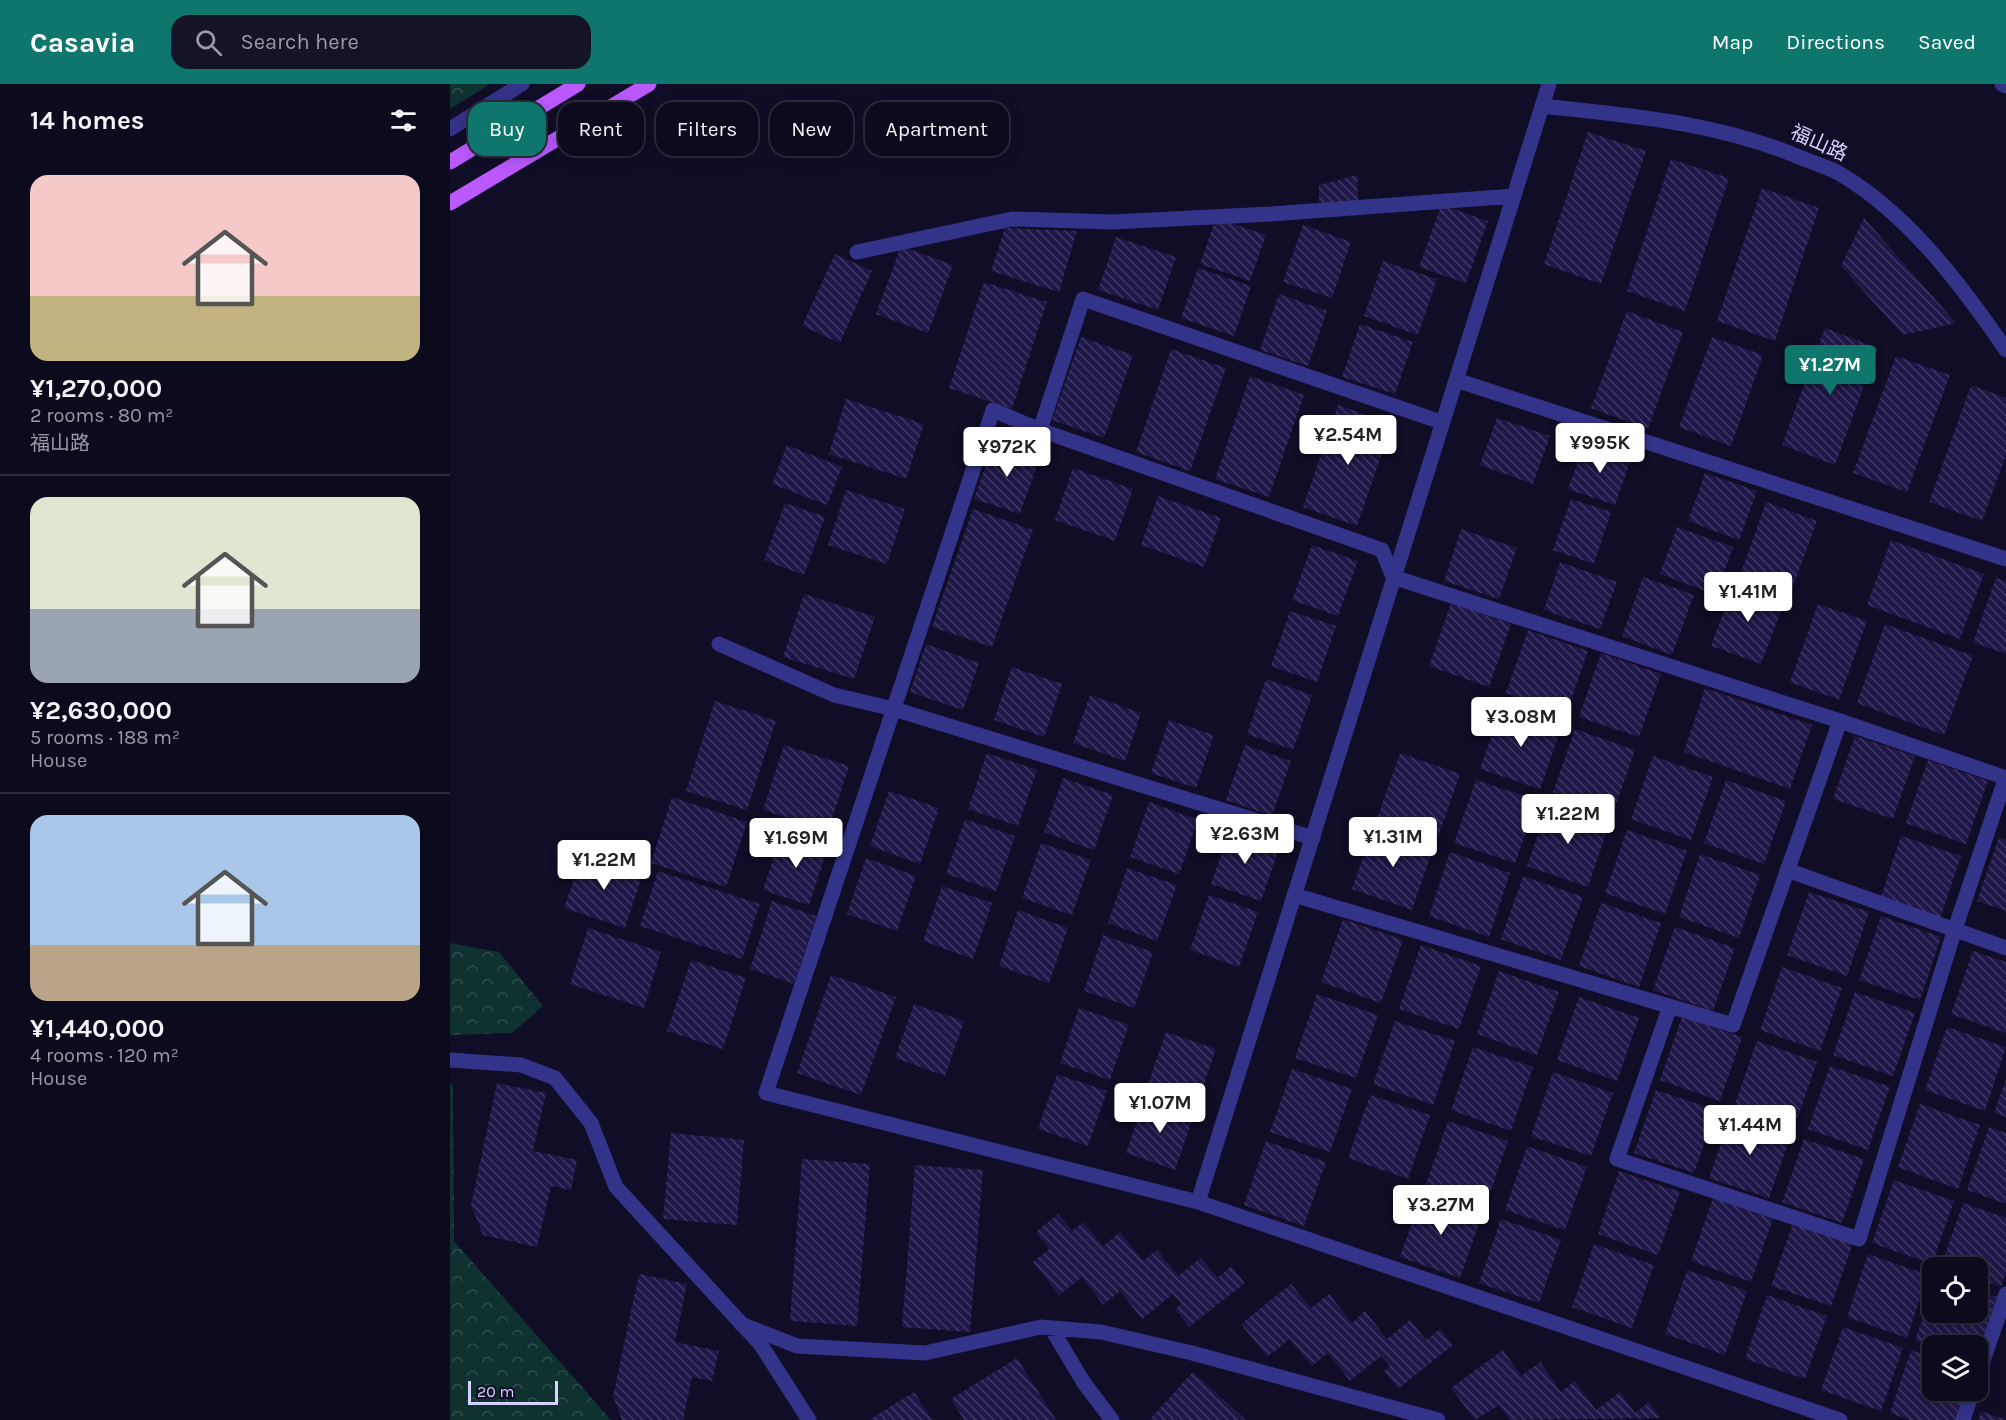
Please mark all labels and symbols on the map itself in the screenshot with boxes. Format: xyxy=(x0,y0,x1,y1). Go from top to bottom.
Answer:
street label: 福山路 xyxy=(1787,120,1851,166)
pin: ¥1.27M xyxy=(1781,345,1879,396)
pin: ¥2.54M xyxy=(1299,415,1397,466)
pin: ¥995K xyxy=(1558,423,1642,474)
pin: ¥972K xyxy=(965,427,1049,478)
pin: ¥1.41M xyxy=(1699,572,1797,623)
pin: ¥3.08M xyxy=(1472,697,1570,748)
pin: ¥1.22M xyxy=(1519,794,1617,845)
pin: ¥2.63M xyxy=(1196,814,1294,865)
pin: ¥1.31M xyxy=(1344,817,1442,868)
pin: ¥1.69M xyxy=(747,818,845,869)
pin: ¥1.22M xyxy=(555,840,653,891)
pin: ¥1.07M xyxy=(1111,1083,1209,1134)
pin: ¥1.44M xyxy=(1701,1105,1799,1156)
pin: ¥3.27M xyxy=(1392,1185,1490,1236)
scale bar xyxy=(468,1378,558,1406)

